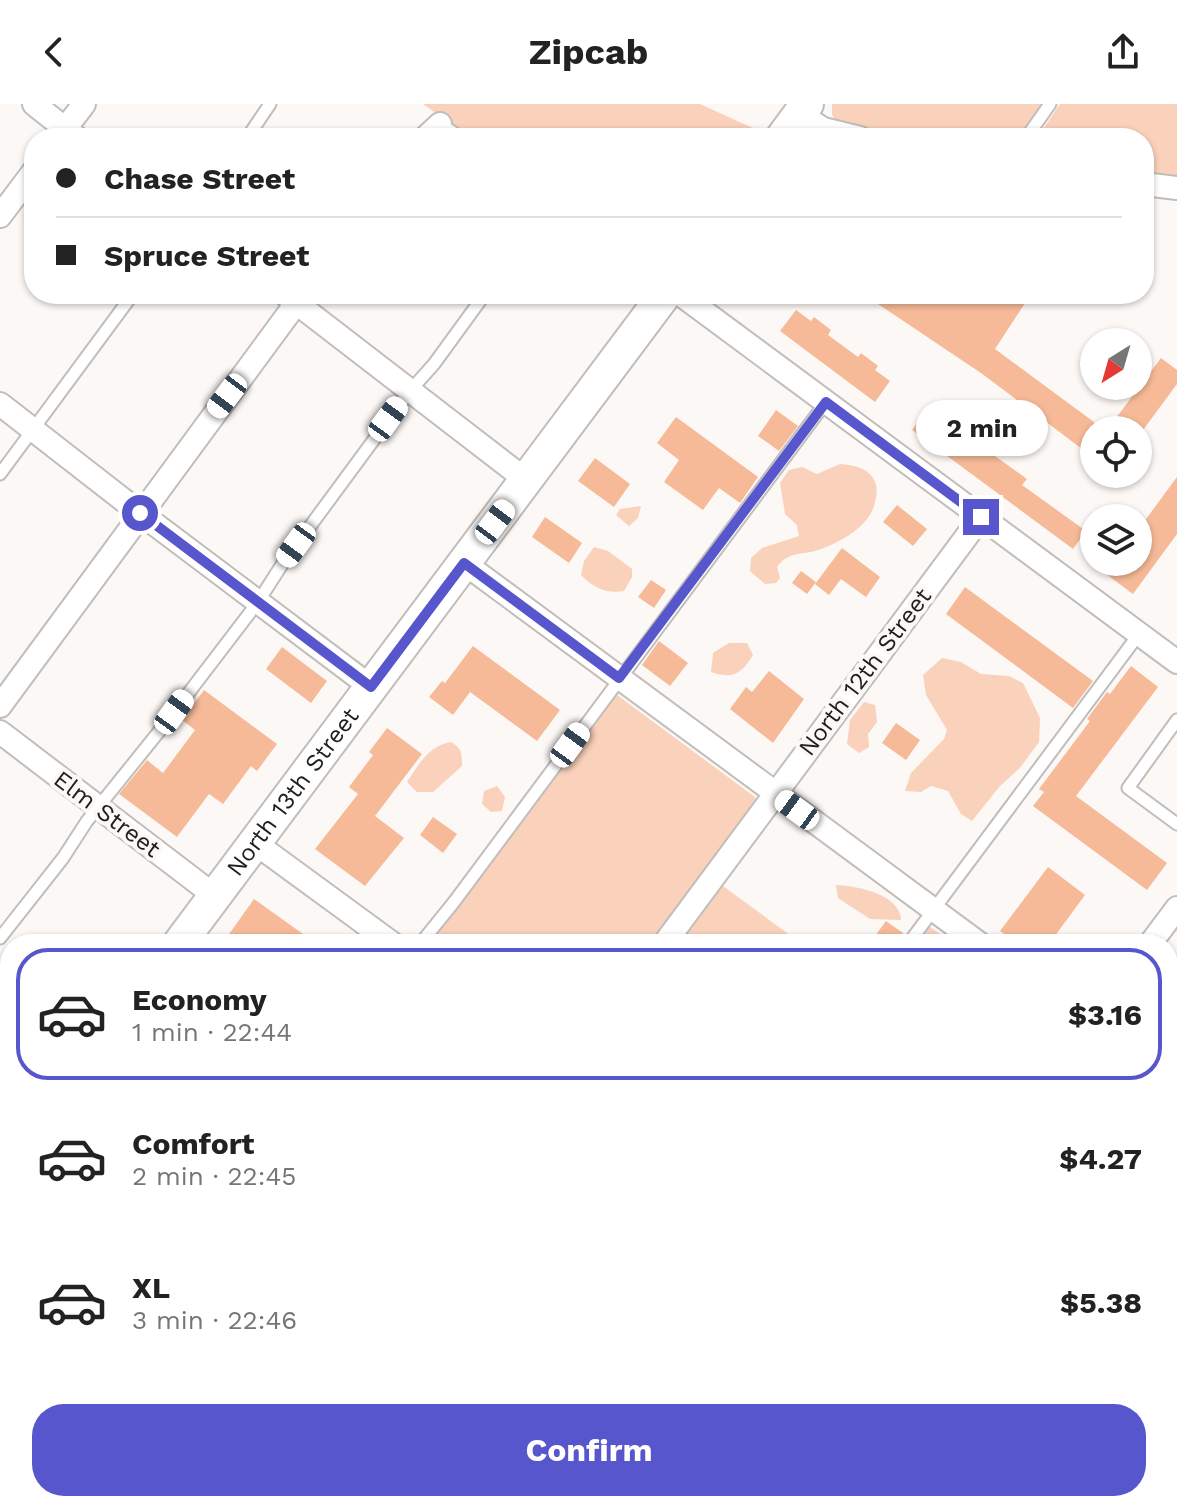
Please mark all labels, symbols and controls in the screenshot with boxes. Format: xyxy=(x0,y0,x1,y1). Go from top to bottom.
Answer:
icon: back xyxy=(32,30,76,74)
icon: share xyxy=(1101,30,1145,74)
text: Zipcab xyxy=(529,31,648,73)
text: Chase Street xyxy=(104,161,295,196)
text: Spruce Street xyxy=(104,238,309,273)
north arrow xyxy=(1080,328,1152,400)
map controls xyxy=(1080,328,1152,576)
car xyxy=(203,370,251,422)
car xyxy=(364,393,412,445)
callout: 2 min xyxy=(915,401,1047,457)
text: 2 min xyxy=(946,413,1018,443)
button: locate xyxy=(1080,416,1152,488)
route start xyxy=(122,495,158,531)
car xyxy=(471,496,519,548)
route end xyxy=(963,499,999,535)
button: layers xyxy=(1080,504,1152,576)
car xyxy=(272,519,320,571)
street label: North 12th Street xyxy=(793,583,937,761)
car xyxy=(150,686,198,738)
street label: North 13th Street xyxy=(221,702,365,881)
car xyxy=(546,719,594,771)
street label: Elm Street xyxy=(48,765,166,863)
car xyxy=(771,786,823,834)
icon: car xyxy=(36,978,108,1050)
text: Economy xyxy=(132,982,267,1017)
text: $3.16 xyxy=(1068,997,1142,1032)
text: 1 min · 22:44 xyxy=(132,1017,292,1047)
icon: car xyxy=(36,1122,108,1194)
text: Comfort xyxy=(132,1126,254,1161)
text: $4.27 xyxy=(1059,1141,1142,1176)
text: 2 min · 22:45 xyxy=(132,1161,296,1191)
icon: car xyxy=(36,1266,108,1338)
text: XL xyxy=(132,1270,170,1305)
text: $5.38 xyxy=(1060,1285,1142,1320)
text: 3 min · 22:46 xyxy=(132,1305,297,1335)
button: Confirm xyxy=(32,1404,1146,1496)

